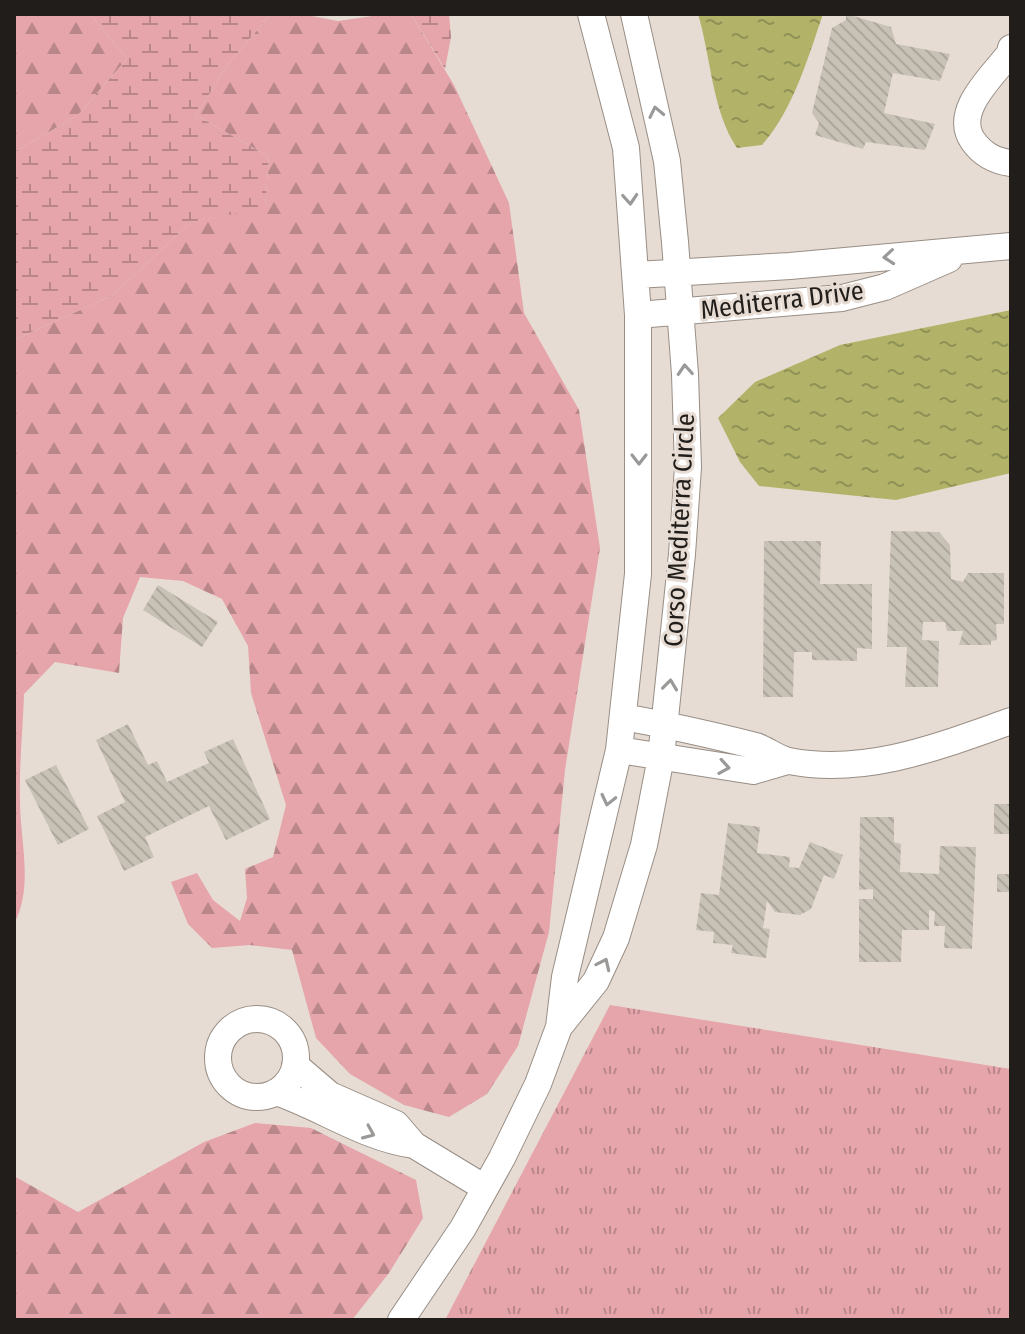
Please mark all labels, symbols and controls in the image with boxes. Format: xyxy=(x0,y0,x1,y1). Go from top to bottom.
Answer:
one-way arrow xyxy=(649,105,666,118)
one-way arrow xyxy=(621,193,638,206)
one-way arrow xyxy=(882,248,895,265)
street label: Mediterra Drive xyxy=(699,275,865,326)
one-way arrow xyxy=(677,363,694,376)
street label: Corso Mediterra Circle xyxy=(658,413,701,648)
one-way arrow xyxy=(630,453,648,466)
one-way arrow xyxy=(661,678,678,691)
one-way arrow xyxy=(717,758,731,775)
one-way arrow xyxy=(600,793,617,807)
one-way arrow xyxy=(594,958,610,973)
one-way arrow xyxy=(361,1124,375,1140)

